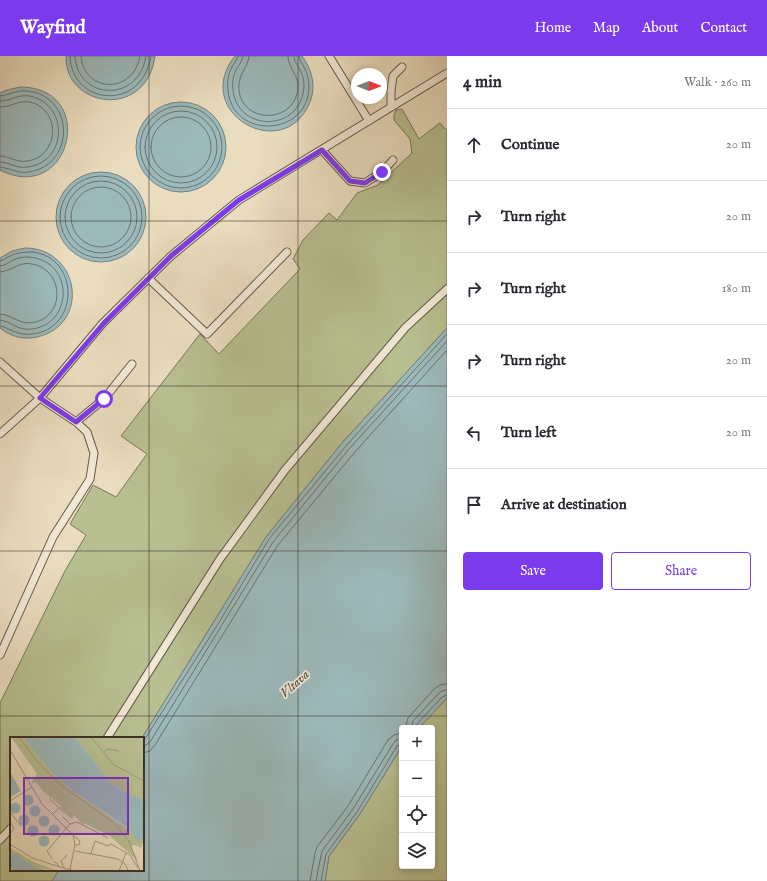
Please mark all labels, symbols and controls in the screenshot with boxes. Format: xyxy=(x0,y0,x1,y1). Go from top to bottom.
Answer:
text: Wayfind xyxy=(20,16,86,40)
text: Home xyxy=(535,19,571,37)
text: Map xyxy=(593,19,620,37)
text: About xyxy=(642,19,678,37)
text: Contact xyxy=(700,19,747,37)
north arrow xyxy=(351,68,387,104)
text: 4 min xyxy=(463,72,502,93)
text: Walk · 260 m xyxy=(684,74,751,91)
icon: ahead xyxy=(463,134,485,156)
text: Continue xyxy=(501,135,559,154)
text: 20 m xyxy=(726,136,751,153)
route end xyxy=(373,163,391,181)
icon: right xyxy=(463,206,485,228)
text: Turn right xyxy=(501,207,566,226)
text: 20 m xyxy=(726,208,751,225)
icon: right xyxy=(463,278,485,300)
text: Turn right xyxy=(501,279,566,298)
text: 180 m xyxy=(722,280,751,297)
icon: right xyxy=(463,350,485,372)
text: Turn right xyxy=(501,351,566,370)
text: 20 m xyxy=(726,352,751,369)
route start xyxy=(95,390,113,408)
icon: left xyxy=(463,422,485,444)
text: Turn left xyxy=(501,423,557,442)
text: 20 m xyxy=(726,424,751,441)
icon: arrive xyxy=(463,494,485,516)
text: Arrive at destination xyxy=(501,495,627,514)
button: Save xyxy=(463,552,603,590)
button: Share xyxy=(611,552,751,590)
water label: Vltava xyxy=(277,666,313,702)
map controls xyxy=(399,725,435,869)
button: + xyxy=(399,725,435,761)
inset map xyxy=(10,737,144,871)
button: − xyxy=(399,761,435,797)
button: locate xyxy=(399,797,435,833)
button: layers xyxy=(399,833,435,869)

